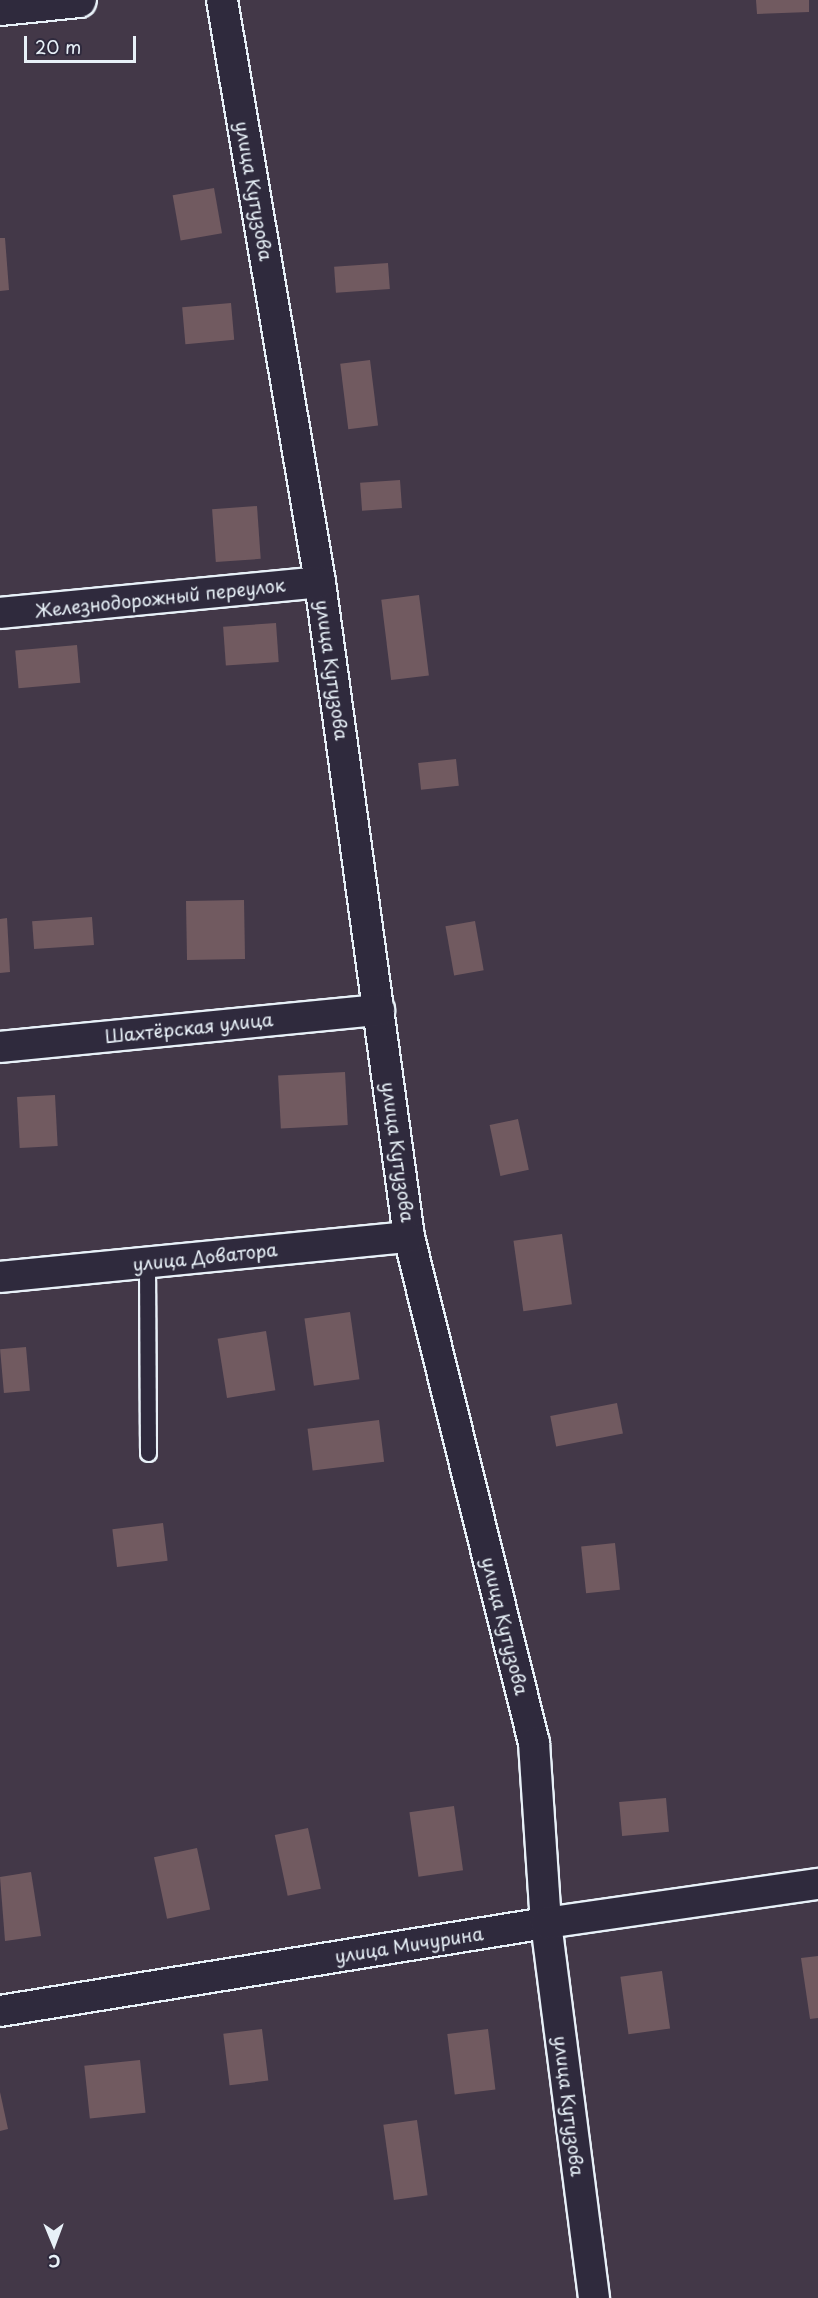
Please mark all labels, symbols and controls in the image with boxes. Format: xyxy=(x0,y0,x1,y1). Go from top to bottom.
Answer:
scale bar xyxy=(27,24,140,62)
text: 20 m xyxy=(35,33,81,60)
street label: улица Кутузова xyxy=(231,119,277,263)
street label: Железнодорожный переулок xyxy=(34,574,286,622)
street label: улица Кутузова xyxy=(311,598,353,742)
street label: Шахтёрская улица xyxy=(103,1008,275,1048)
street label: улица Кутузова xyxy=(377,1080,419,1224)
street label: улица Доватора xyxy=(131,1239,279,1275)
street label: улица Кутузова xyxy=(477,1554,533,1698)
street label: улица Мичурина xyxy=(333,1923,485,1967)
street label: улица Кутузова xyxy=(550,2034,588,2178)
north arrow xyxy=(24,2214,84,2274)
text: С xyxy=(48,2250,61,2274)

